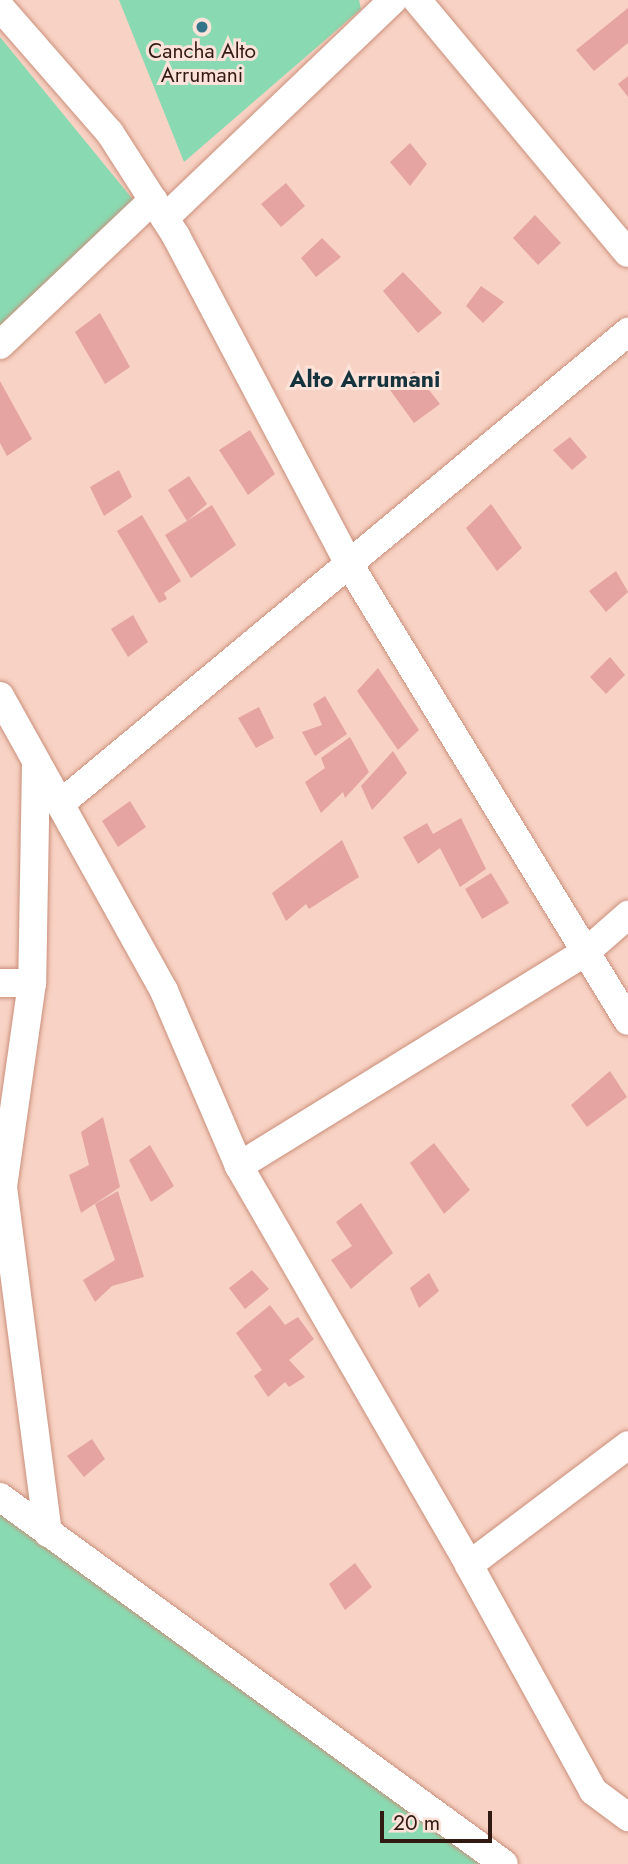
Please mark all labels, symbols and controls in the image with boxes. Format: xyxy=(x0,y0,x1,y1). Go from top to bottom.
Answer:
marker: Cancha Alto Arrumani xyxy=(194,19,210,35)
place label: Cancha Alto Arrumani xyxy=(148,38,256,88)
district label: Alto Arrumani xyxy=(290,365,440,393)
scale bar xyxy=(383,1798,495,1842)
text: 20 m xyxy=(393,1808,440,1838)

